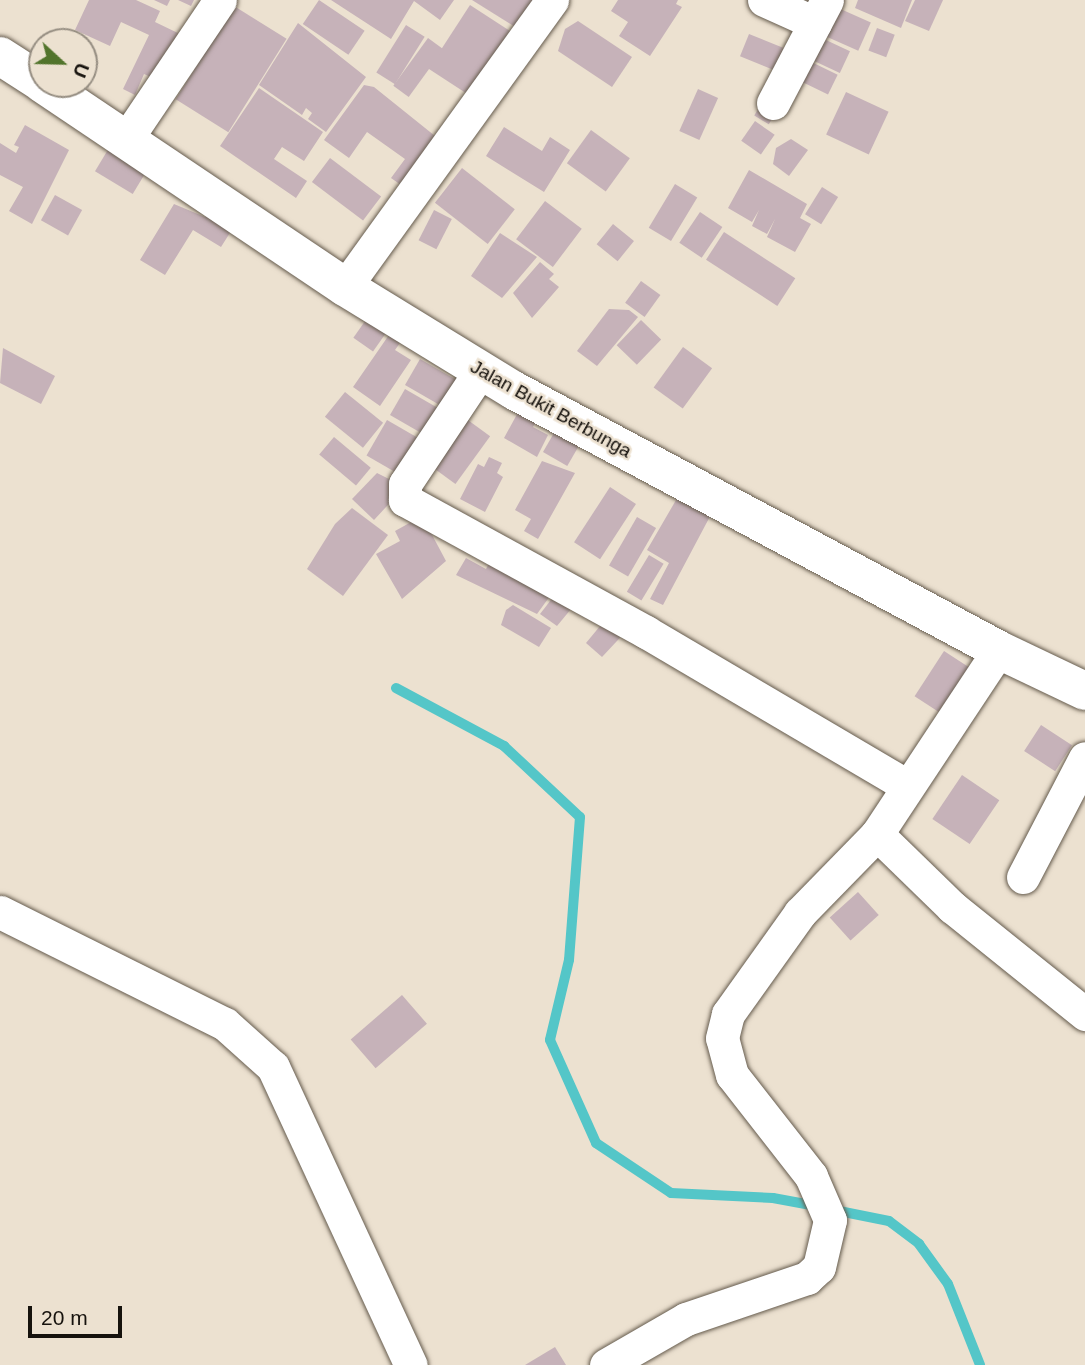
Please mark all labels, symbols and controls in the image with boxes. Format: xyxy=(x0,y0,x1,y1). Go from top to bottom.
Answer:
north arrow xyxy=(28,28,98,98)
text: U xyxy=(69,60,93,81)
street label: Jalan Bukit Berbunga xyxy=(466,355,636,463)
scale bar xyxy=(32,1292,126,1336)
text: 20 m xyxy=(41,1306,88,1329)

